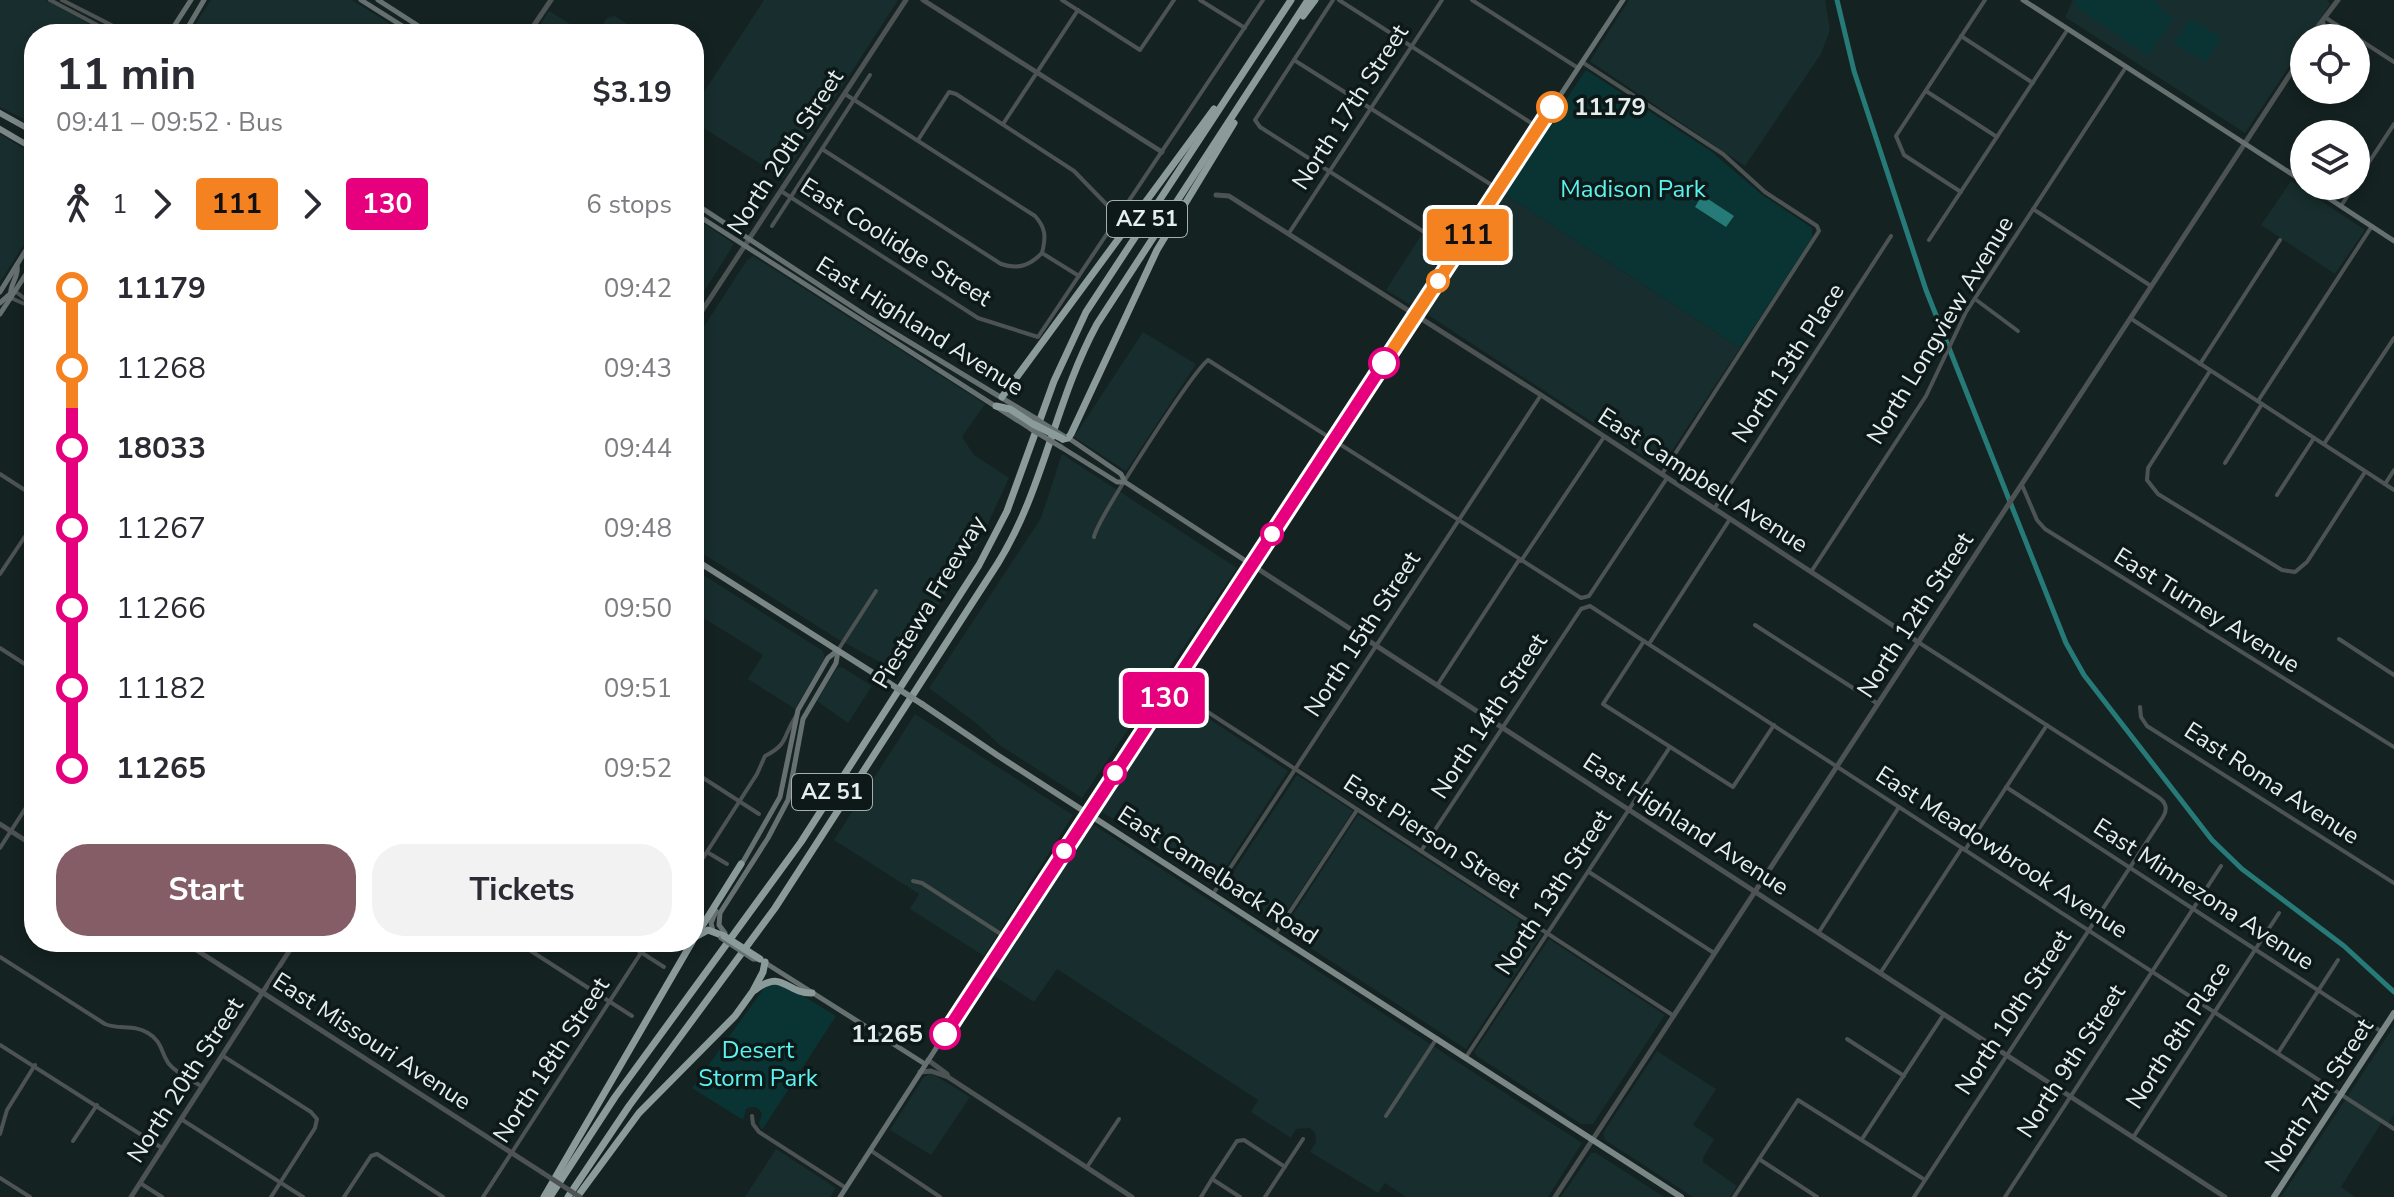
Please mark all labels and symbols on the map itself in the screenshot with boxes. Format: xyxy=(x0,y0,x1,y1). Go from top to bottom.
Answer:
street label: North 17th Street xyxy=(1285,18,1416,196)
street label: North 20th Street xyxy=(720,63,851,241)
place label: 11179 xyxy=(1574,91,1646,123)
marker: 11179 xyxy=(1537,92,1567,122)
street label: East Coolidge Street xyxy=(794,170,998,314)
park label: Madison Park xyxy=(1560,173,1707,205)
road number: AZ 51 xyxy=(1107,201,1187,237)
line badge: 111 xyxy=(1422,209,1514,261)
street label: North Longview Avenue xyxy=(1859,210,2021,450)
street label: East Highland Avenue xyxy=(810,249,1030,403)
unlabelled marker xyxy=(1427,270,1449,292)
street label: North 13th Place xyxy=(1724,277,1852,449)
unlabelled marker xyxy=(1369,348,1399,378)
street label: East Campbell Avenue xyxy=(1592,400,1814,560)
street label: Piestewa Freeway xyxy=(865,509,994,694)
unlabelled marker xyxy=(1261,523,1283,545)
street label: North 12th Street xyxy=(1850,526,1981,704)
street label: East Turney Avenue xyxy=(2108,540,2306,680)
street label: North 15th Street xyxy=(1297,545,1428,723)
street label: North 14th Street xyxy=(1424,627,1555,805)
line badge: 130 xyxy=(1118,672,1210,724)
street label: East Roma Avenue xyxy=(2178,714,2366,852)
street label: East Highland Avenue xyxy=(1577,745,1795,903)
street label: East Meadowbrook Avenue xyxy=(1870,758,2134,946)
unlabelled marker xyxy=(1104,762,1126,784)
street label: East Pierson Street xyxy=(1337,767,1527,905)
road number: AZ 51 xyxy=(792,774,872,810)
street label: East Camelback Road xyxy=(1111,798,1325,952)
street label: North 13th Street xyxy=(1488,803,1619,981)
street label: East Minnezona Avenue xyxy=(2088,811,2320,977)
unlabelled marker xyxy=(1053,840,1075,862)
street label: North 10th Street xyxy=(1948,923,2079,1101)
street label: North 8th Place xyxy=(2118,955,2238,1115)
street label: East Missouri Avenue xyxy=(267,965,477,1117)
street label: North 18th Street xyxy=(486,971,617,1149)
street label: North 9th Street xyxy=(2009,978,2133,1144)
street label: North 20th Street xyxy=(120,991,251,1169)
street label: North 7th Street xyxy=(2257,1012,2381,1178)
place label: 11265 xyxy=(851,1018,923,1050)
marker: 11265 xyxy=(930,1019,960,1049)
park label: Desert Storm Park xyxy=(698,1034,819,1094)

